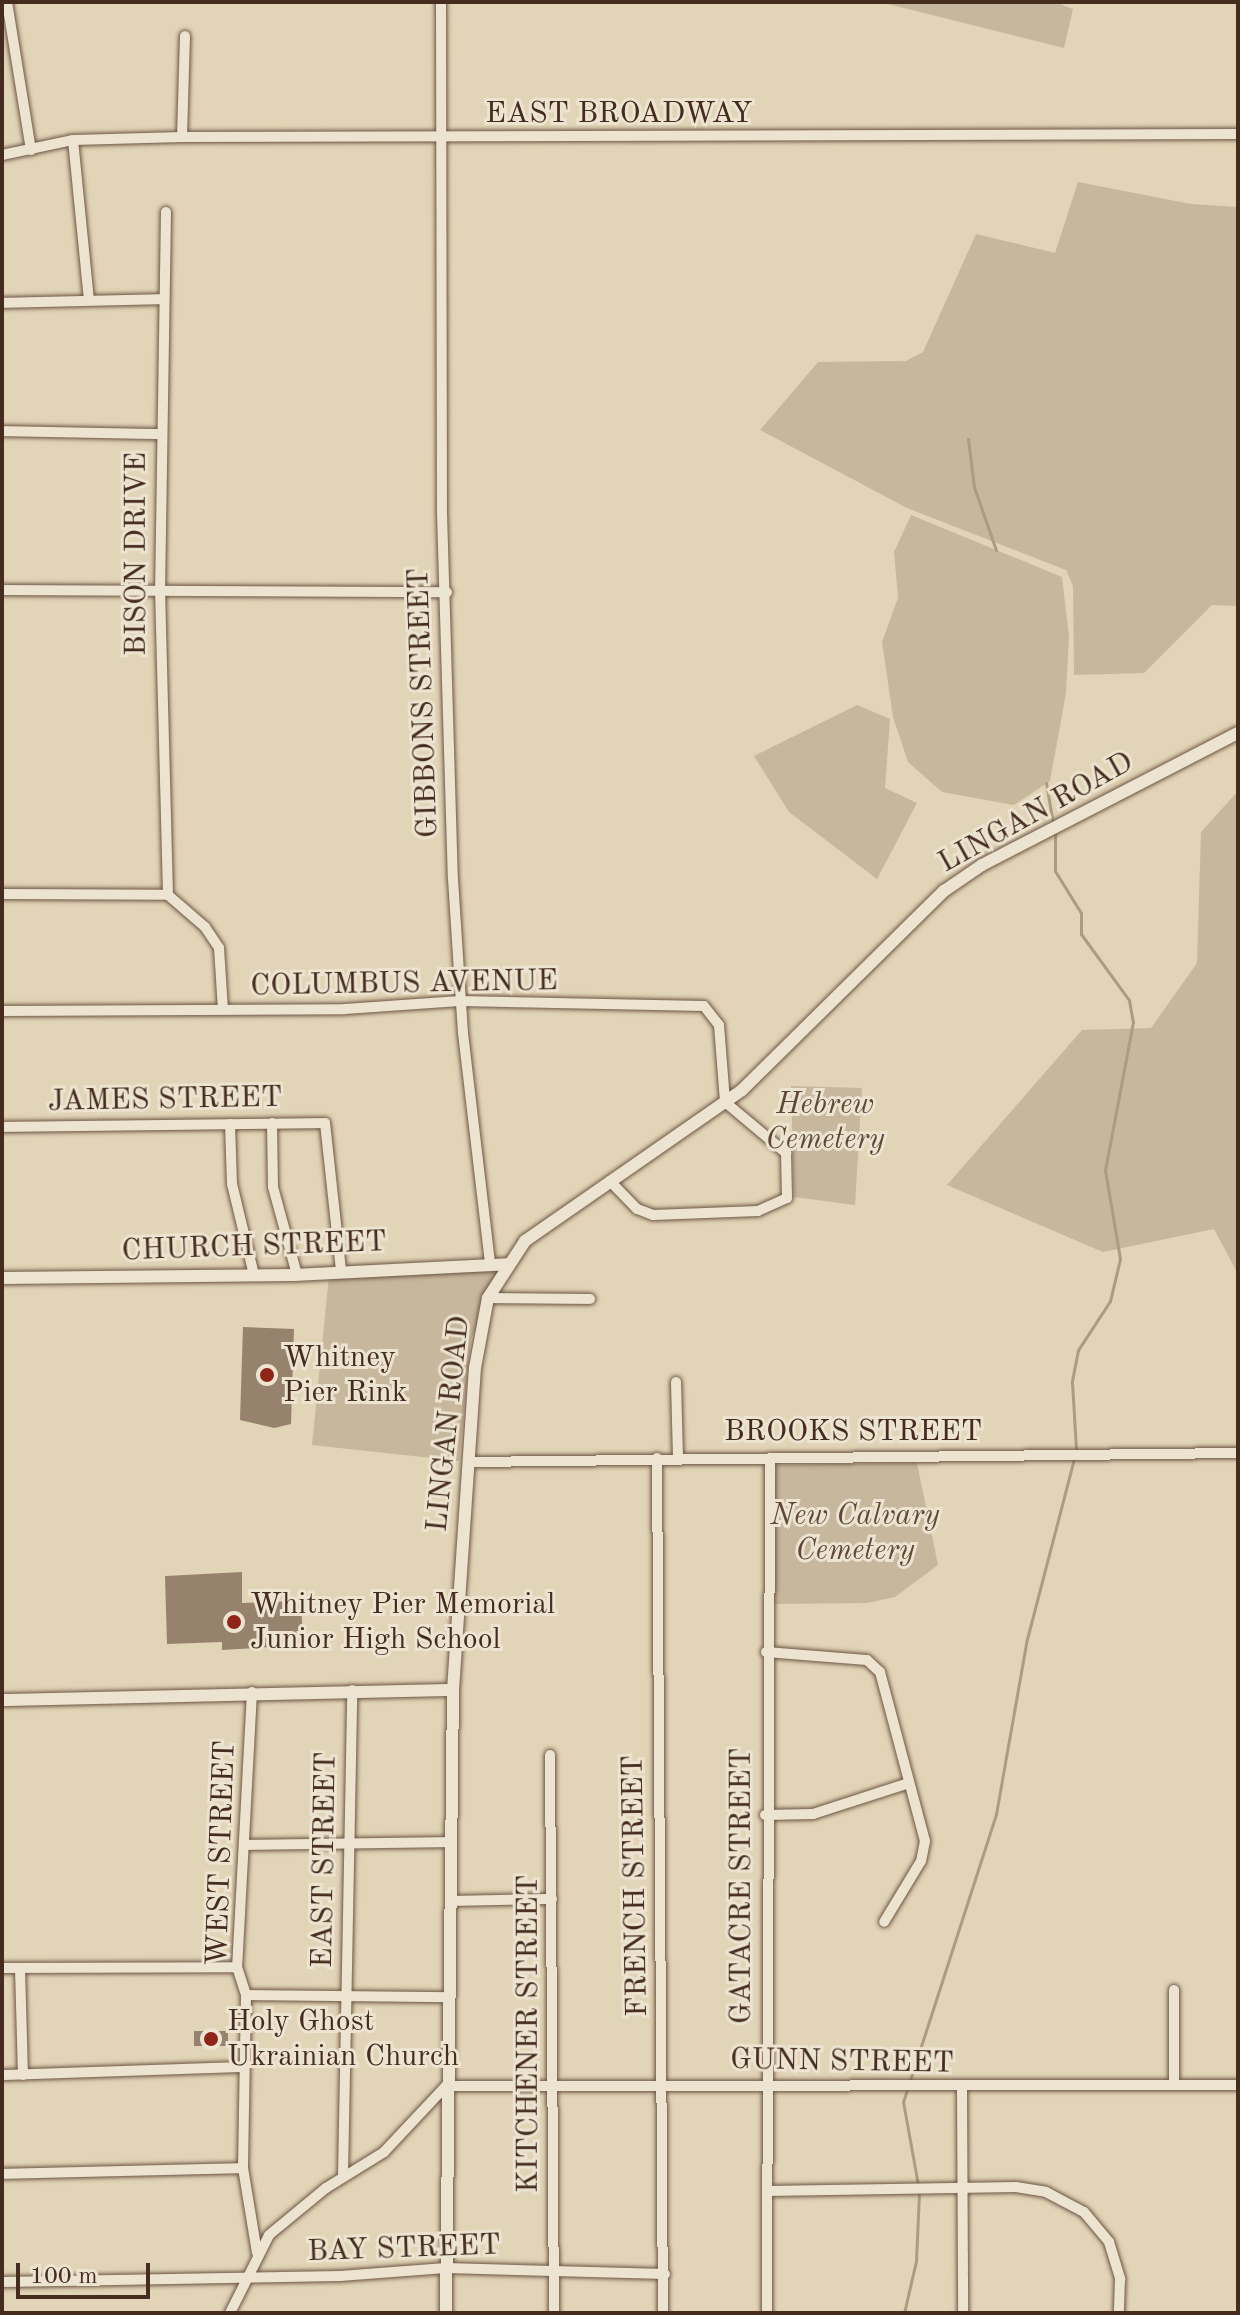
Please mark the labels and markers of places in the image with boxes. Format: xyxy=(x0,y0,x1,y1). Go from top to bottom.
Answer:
place label: Whitney Pier Rink xyxy=(283,1340,407,1410)
marker: Whitney Pier Rink xyxy=(258,1366,276,1384)
place label: Whitney Pier Memorial Junior High School xyxy=(250,1587,555,1658)
marker: Whitney Pier Memorial Junior High School xyxy=(225,1613,243,1631)
place label: Holy Ghost Ukrainian Church xyxy=(227,2004,459,2074)
marker: Holy Ghost Ukrainian Church xyxy=(202,2030,220,2048)

